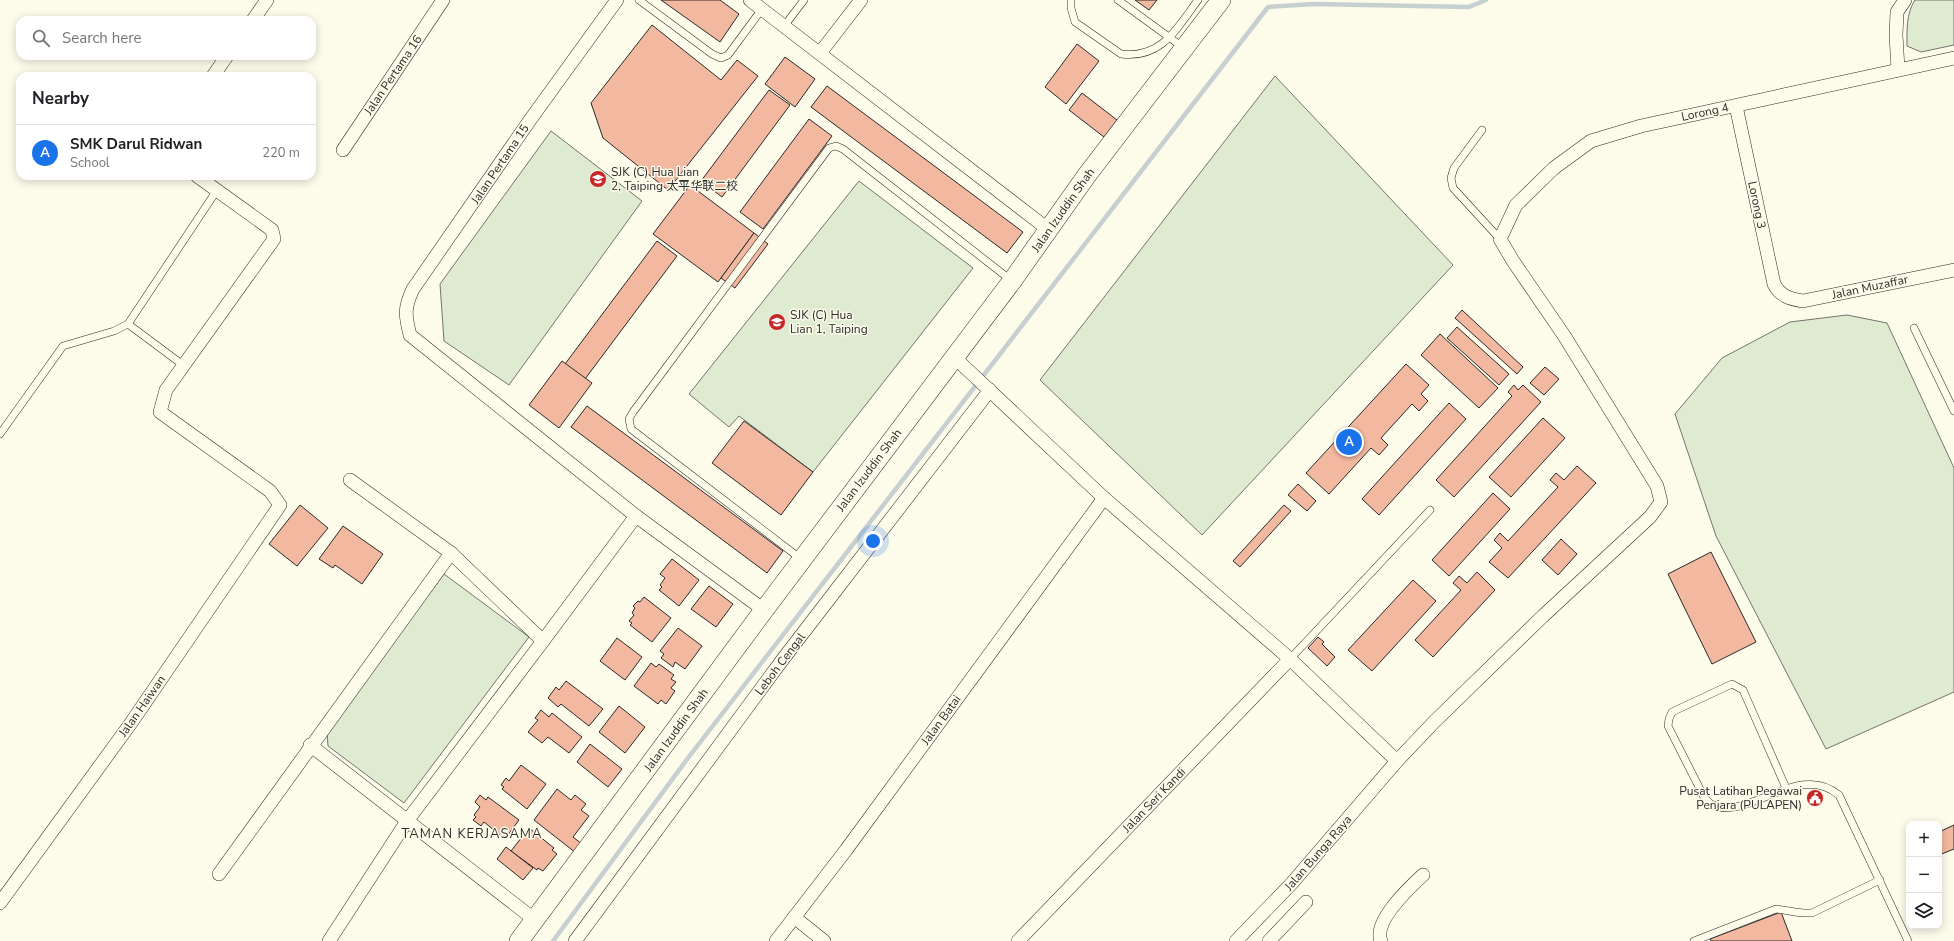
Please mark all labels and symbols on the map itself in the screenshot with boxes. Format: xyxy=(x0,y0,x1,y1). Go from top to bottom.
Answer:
street label: Jalan Pertama 16 xyxy=(360,32,426,119)
street label: Lorong 4 xyxy=(1680,99,1730,125)
street label: Jalan Pertama 15 xyxy=(467,121,533,208)
place label: SJK (C) Hua Lian 2, Taiping 太平华联二校 xyxy=(611,164,738,194)
street label: Jalan Izuddin Shah xyxy=(1027,165,1098,256)
school or university icon: SJK (C) Hua Lian 2, Taiping 太平华联二校 xyxy=(588,169,608,189)
street label: Lorong 3 xyxy=(1744,180,1770,230)
street label: Jalan Muzaffar xyxy=(1830,271,1910,303)
place label: SJK (C) Hua Lian 1, Taiping xyxy=(790,307,868,337)
school or university icon: SJK (C) Hua Lian 1, Taiping xyxy=(767,312,787,332)
street label: Jalan Izuddin Shah xyxy=(832,425,905,515)
pin: A xyxy=(1336,427,1362,457)
your location xyxy=(863,531,883,551)
street label: Leboh Cengal xyxy=(751,629,809,698)
street label: Jalan Haiwan xyxy=(114,672,169,741)
street label: Jalan Izuddin Shah xyxy=(640,685,712,776)
street label: Jalan Batai xyxy=(917,692,964,749)
street label: Jalan Seri Kandi xyxy=(1118,764,1189,837)
place label: Pusat Latihan Pegawai Penjara (PULAPEN) xyxy=(1679,783,1802,813)
public building icon: Pusat Latihan Pegawai Penjara (PULAPEN) xyxy=(1805,788,1825,808)
street label: Jalan Bunga Raya xyxy=(1280,812,1355,895)
district label: TAMAN KERJASAMA xyxy=(402,825,542,843)

